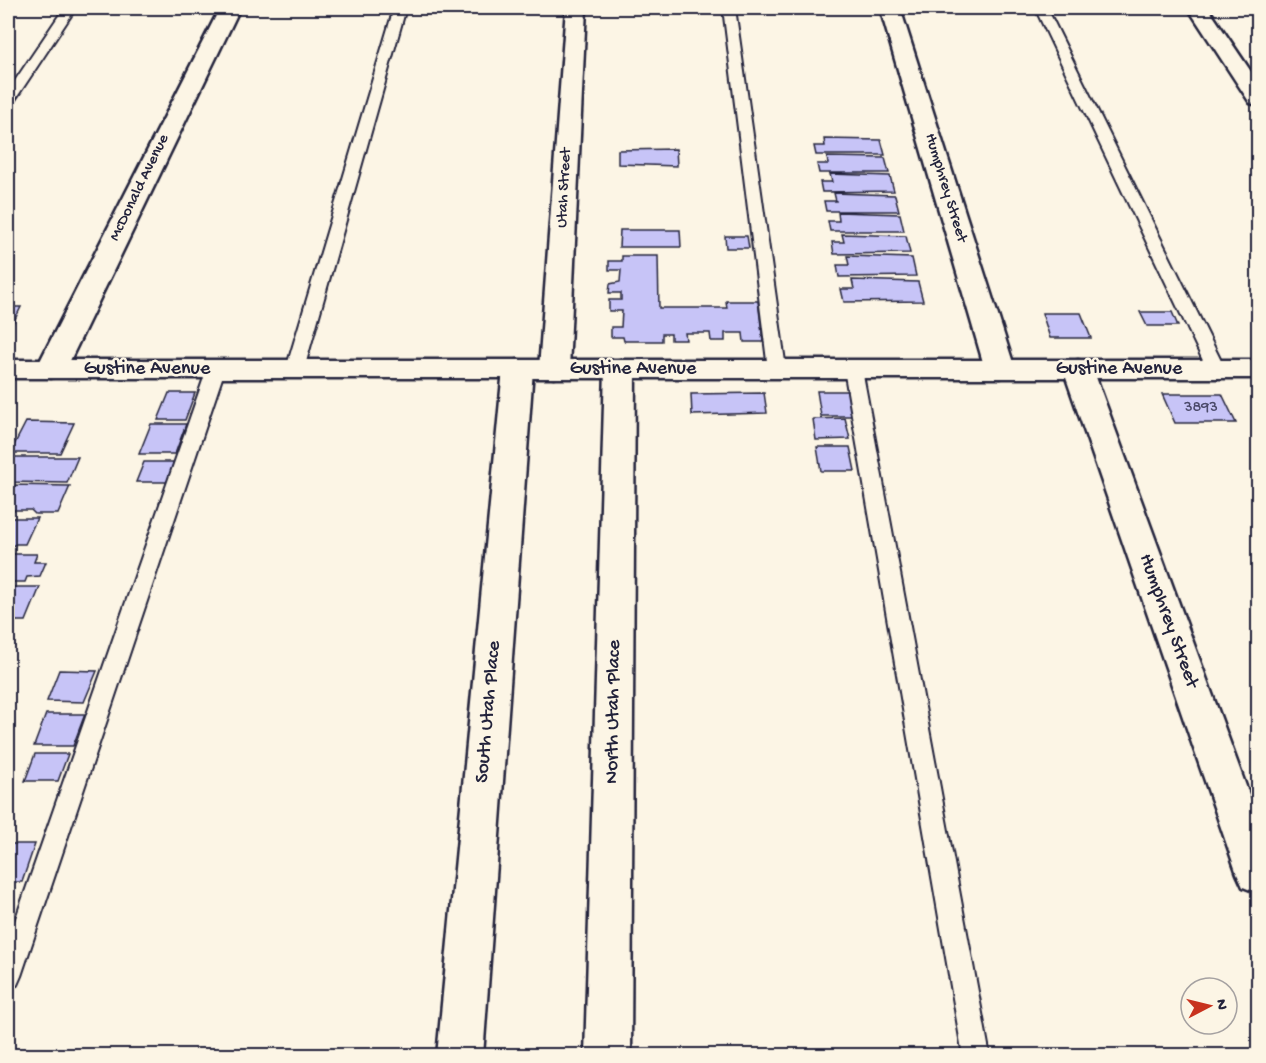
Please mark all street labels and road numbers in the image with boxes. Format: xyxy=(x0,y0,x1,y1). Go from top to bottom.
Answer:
street label: McDonald Avenue xyxy=(106,131,174,245)
street label: Humphrey Street xyxy=(919,131,971,246)
street label: Utah Street xyxy=(553,146,577,228)
street label: Gustine Avenue xyxy=(84,358,211,381)
street label: Gustine Avenue xyxy=(570,358,697,381)
street label: Gustine Avenue xyxy=(1056,358,1183,381)
street label: Humphrey Street xyxy=(1133,551,1204,693)
street label: South Utah Place xyxy=(471,639,507,784)
street label: North Utah Place xyxy=(601,639,627,784)

